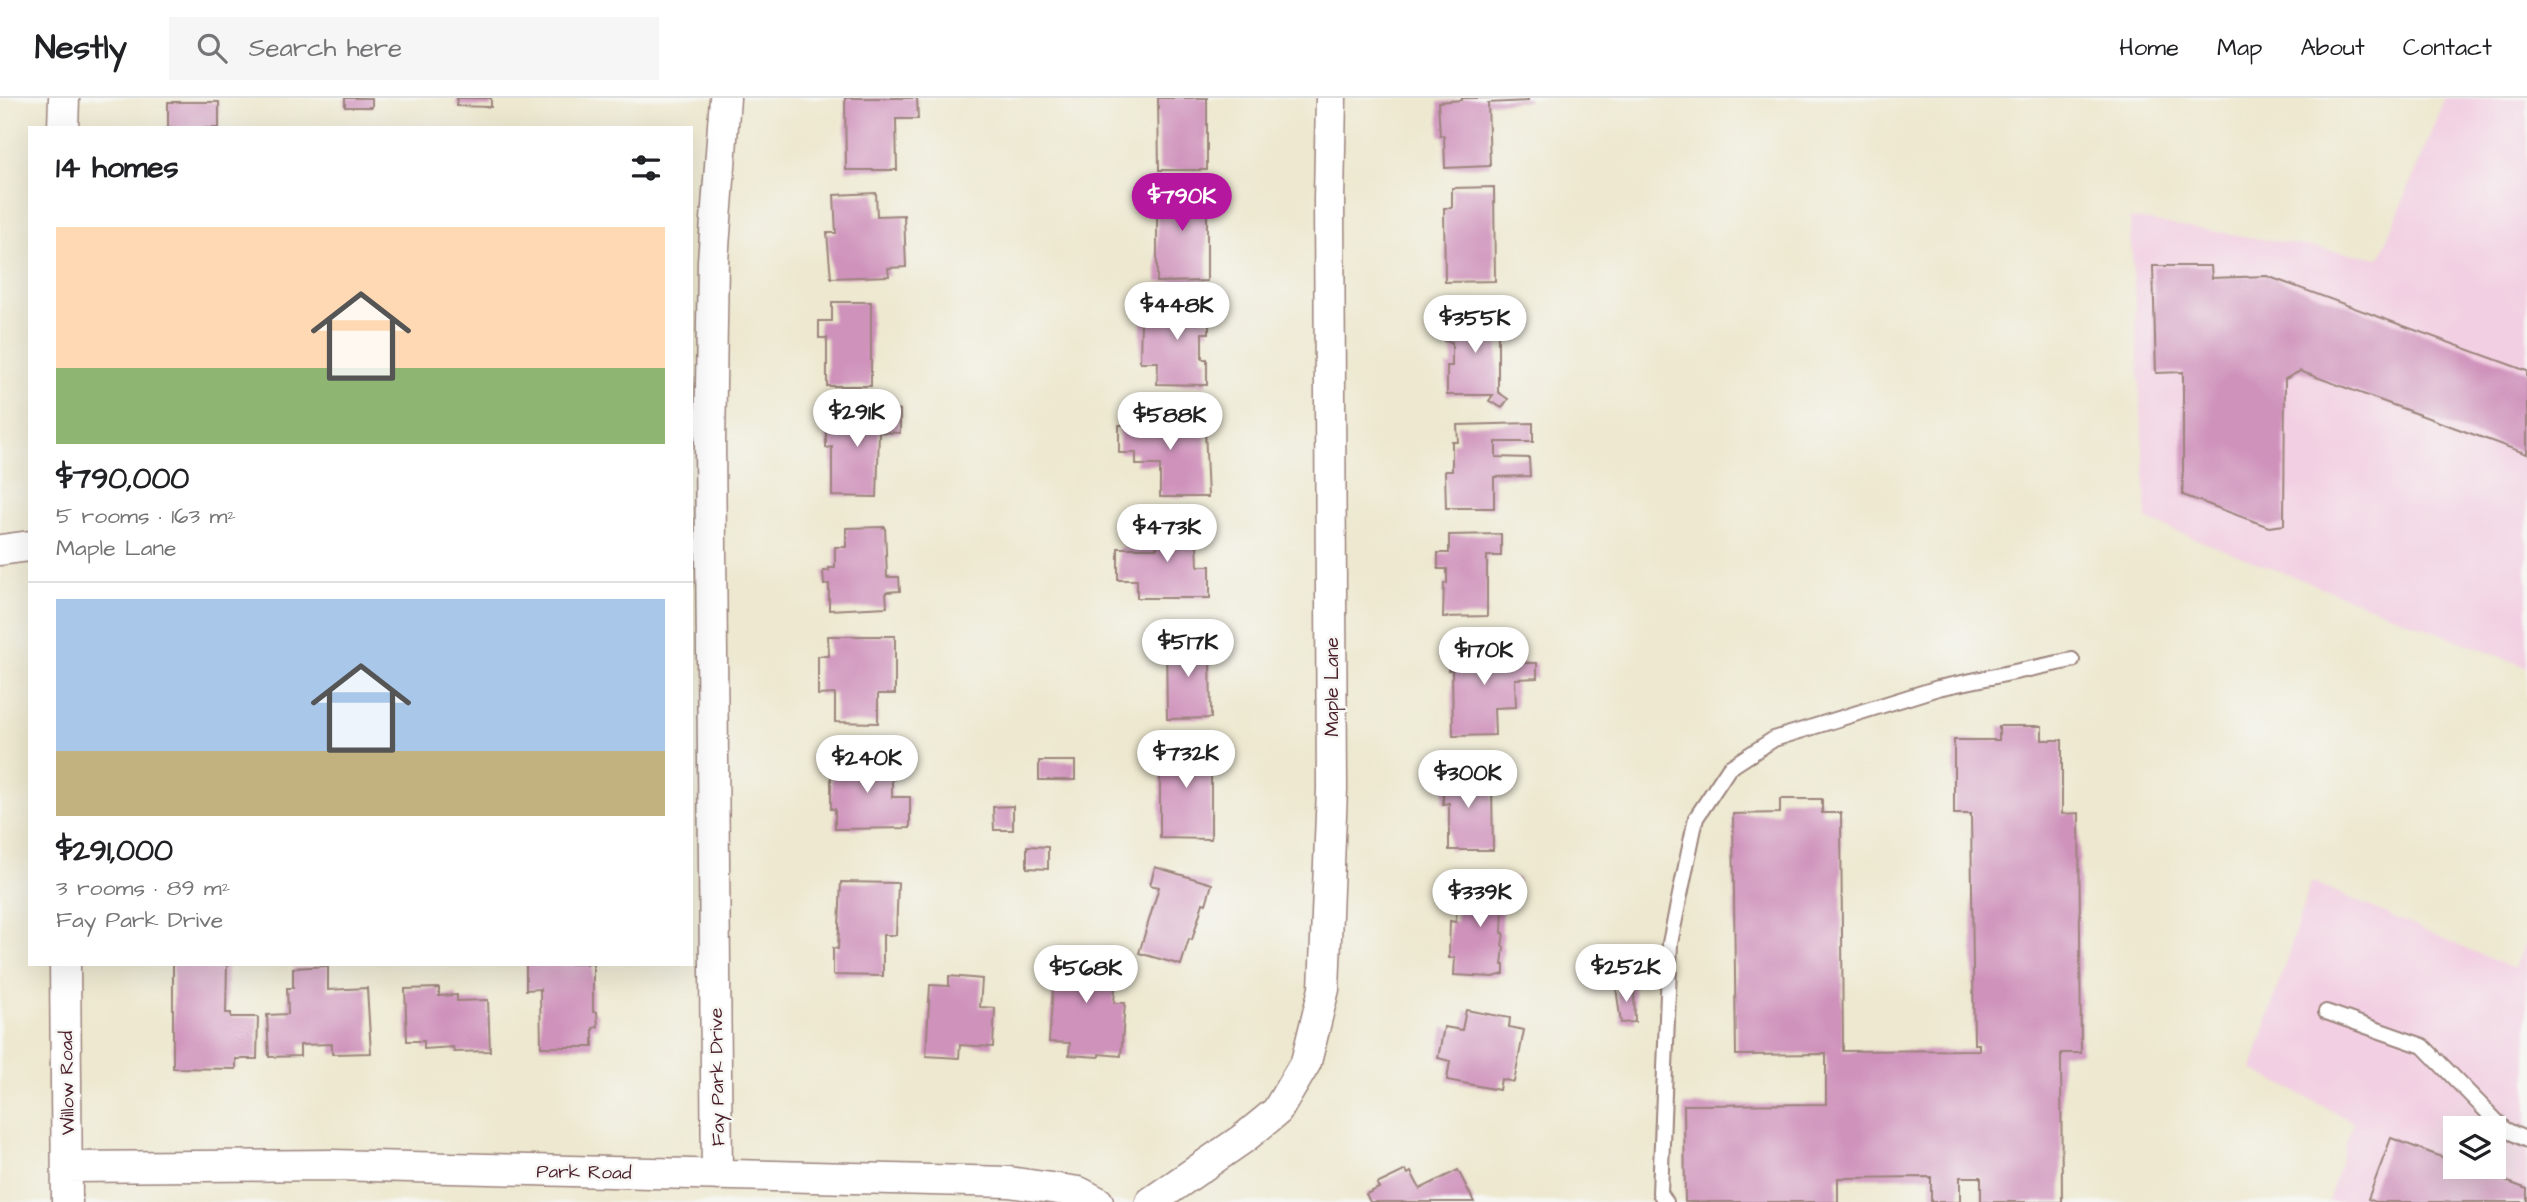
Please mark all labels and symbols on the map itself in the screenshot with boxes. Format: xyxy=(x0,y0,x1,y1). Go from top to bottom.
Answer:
pin: $790K xyxy=(1133,174,1231,233)
pin: $448K xyxy=(1128,282,1226,342)
pin: $355K xyxy=(1426,296,1524,355)
pin: $291K xyxy=(808,390,906,449)
pin: $588K xyxy=(1121,392,1219,452)
pin: $473K xyxy=(1118,504,1216,564)
pin: $517K xyxy=(1139,620,1237,679)
pin: $170K xyxy=(1435,628,1533,687)
street label: Maple Lane xyxy=(1319,637,1346,737)
pin: $732K xyxy=(1137,730,1235,790)
pin: $240K xyxy=(818,736,916,795)
pin: $300K xyxy=(1419,750,1517,810)
pin: $339K xyxy=(1431,870,1529,929)
pin: $252K xyxy=(1577,944,1675,1004)
pin: $568K xyxy=(1037,946,1135,1005)
street label: Fay Park Drive xyxy=(703,1008,733,1146)
street label: Willow Road xyxy=(53,1030,82,1135)
street label: Park Road xyxy=(536,1158,632,1187)

